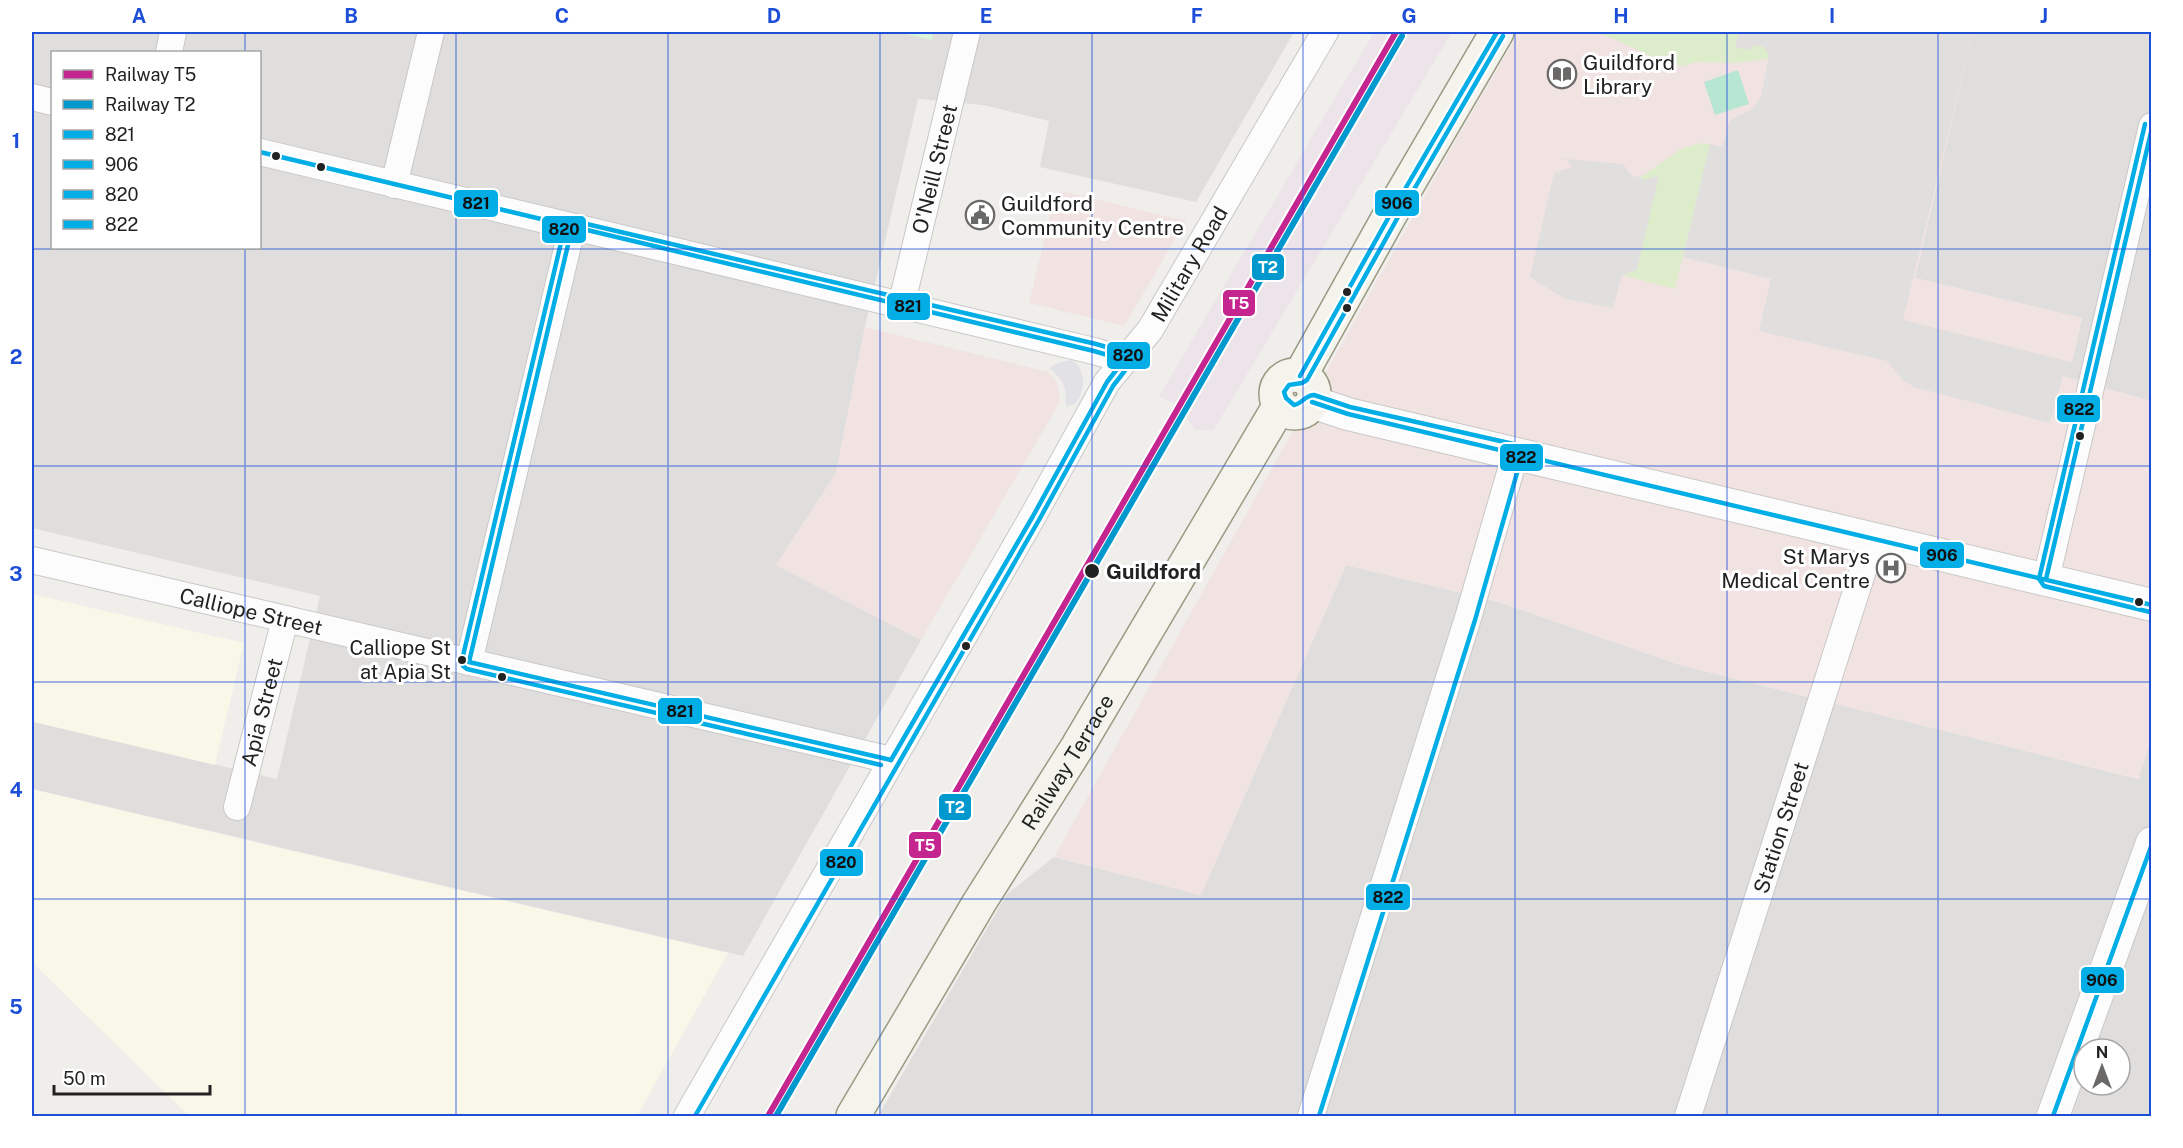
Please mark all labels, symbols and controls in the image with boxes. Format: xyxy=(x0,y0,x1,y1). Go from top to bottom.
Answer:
text: A xyxy=(132,4,146,28)
text: B xyxy=(344,4,358,28)
text: C xyxy=(555,4,569,28)
text: D xyxy=(767,4,781,28)
text: E xyxy=(980,4,992,28)
text: F xyxy=(1191,4,1203,28)
text: G xyxy=(1401,4,1417,28)
text: H xyxy=(1613,4,1629,28)
text: I xyxy=(1829,4,1835,28)
text: J xyxy=(2040,4,2048,28)
place label: Guildford Library xyxy=(1583,50,1675,99)
legend xyxy=(51,51,261,249)
library icon: Guildford Library xyxy=(1546,58,1578,90)
text: Railway T5 xyxy=(105,64,196,85)
text: Railway T2 xyxy=(105,94,195,115)
street label: O'Neill Street xyxy=(906,102,962,236)
text: 821 xyxy=(105,124,135,145)
text: 1 xyxy=(12,129,20,153)
unlabelled marker xyxy=(270,150,282,162)
text: 906 xyxy=(105,154,138,175)
unlabelled marker xyxy=(315,161,327,173)
text: 820 xyxy=(105,184,138,205)
line badge: 821 xyxy=(453,189,499,218)
line badge: 906 xyxy=(1374,189,1420,217)
place label: Guildford Community Centre xyxy=(1001,191,1184,240)
text: 821 xyxy=(462,194,490,213)
text: 906 xyxy=(1381,194,1413,213)
public building icon: Guildford Community Centre xyxy=(964,199,996,231)
street label: Military Road xyxy=(1145,201,1233,326)
text: 822 xyxy=(105,214,138,235)
line badge: 820 xyxy=(541,215,587,244)
text: 820 xyxy=(548,220,580,239)
line badge: T2 xyxy=(1251,253,1285,281)
text: T2 xyxy=(1258,258,1278,277)
unlabelled marker xyxy=(1341,286,1353,298)
line badge: T5 xyxy=(1222,289,1256,317)
line badge: 821 xyxy=(886,292,931,321)
text: T5 xyxy=(1229,294,1250,313)
text: 821 xyxy=(894,297,922,316)
unlabelled marker xyxy=(1341,302,1353,314)
line badge: 820 xyxy=(1106,341,1151,370)
text: 2 xyxy=(10,345,22,369)
text: 820 xyxy=(1112,346,1144,365)
line badge: 822 xyxy=(2056,394,2101,423)
text: 822 xyxy=(2063,400,2095,419)
unlabelled marker xyxy=(2074,430,2086,442)
line badge: 822 xyxy=(1499,443,1544,472)
text: 822 xyxy=(1505,448,1537,467)
line badge: 906 xyxy=(1919,541,1965,569)
place label: St Marys Medical Centre xyxy=(1721,544,1870,593)
text: 906 xyxy=(1926,546,1958,565)
hospital icon: St Marys Medical Centre xyxy=(1875,552,1907,584)
place label: Guildford xyxy=(1106,559,1201,584)
text: 3 xyxy=(9,562,23,586)
marker: Guildford xyxy=(1083,562,1101,580)
street label: Calliope Street xyxy=(177,582,325,640)
unlabelled marker xyxy=(2133,596,2145,608)
place label: Calliope St at Apia St xyxy=(350,636,451,684)
unlabelled marker xyxy=(960,640,972,652)
marker: Calliope St at Apia St xyxy=(456,654,468,666)
street label: Apia Street xyxy=(235,655,287,769)
unlabelled marker xyxy=(496,671,508,683)
street label: Railway Terrace xyxy=(1016,690,1118,834)
line badge: 821 xyxy=(657,697,703,725)
text: 821 xyxy=(666,702,694,721)
street label: Station Street xyxy=(1748,759,1813,896)
text: 4 xyxy=(9,778,23,802)
line badge: T2 xyxy=(938,793,972,821)
text: T2 xyxy=(945,798,965,817)
line badge: T5 xyxy=(908,831,942,859)
text: T5 xyxy=(915,836,936,855)
line badge: 820 xyxy=(819,848,864,877)
text: 820 xyxy=(825,853,857,872)
line badge: 822 xyxy=(1365,883,1411,911)
text: 822 xyxy=(1372,888,1404,907)
line badge: 906 xyxy=(2080,966,2125,994)
text: 906 xyxy=(2086,971,2118,990)
text: 5 xyxy=(9,995,23,1019)
north arrow xyxy=(2072,1037,2132,1097)
text: N xyxy=(2096,1043,2108,1062)
scale bar xyxy=(54,1058,210,1096)
text: 50 m xyxy=(63,1068,106,1089)

